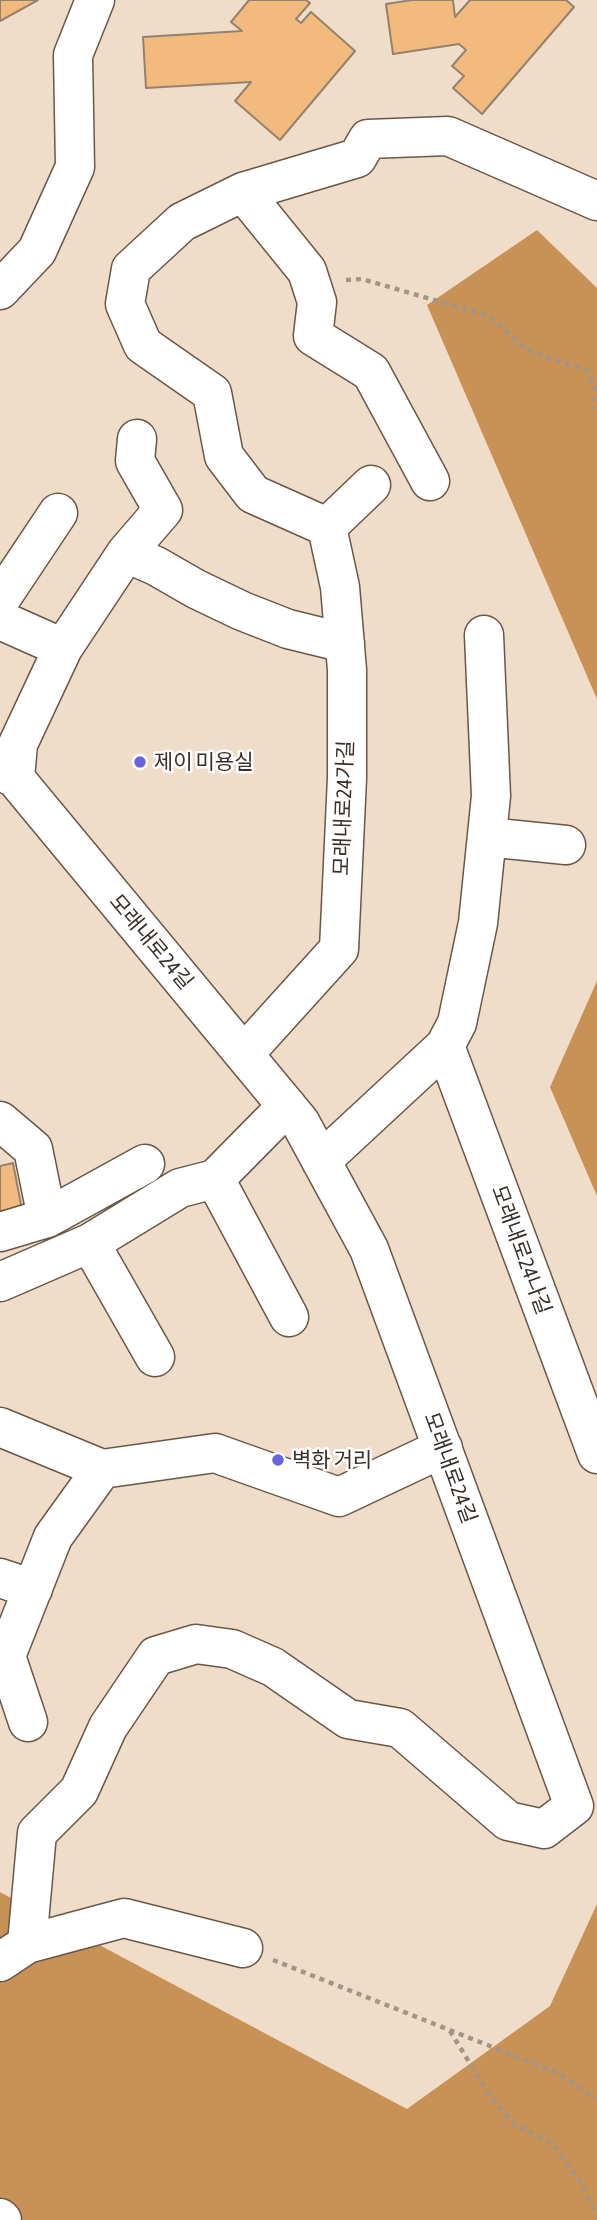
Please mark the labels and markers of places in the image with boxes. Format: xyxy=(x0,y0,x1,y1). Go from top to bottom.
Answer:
place label: 제이 미용실 xyxy=(154,749,253,775)
marker: 제이 미용실 xyxy=(132,754,148,770)
place label: 벽화 거리 xyxy=(292,1447,372,1473)
marker: 벽화 거리 xyxy=(270,1452,286,1468)

